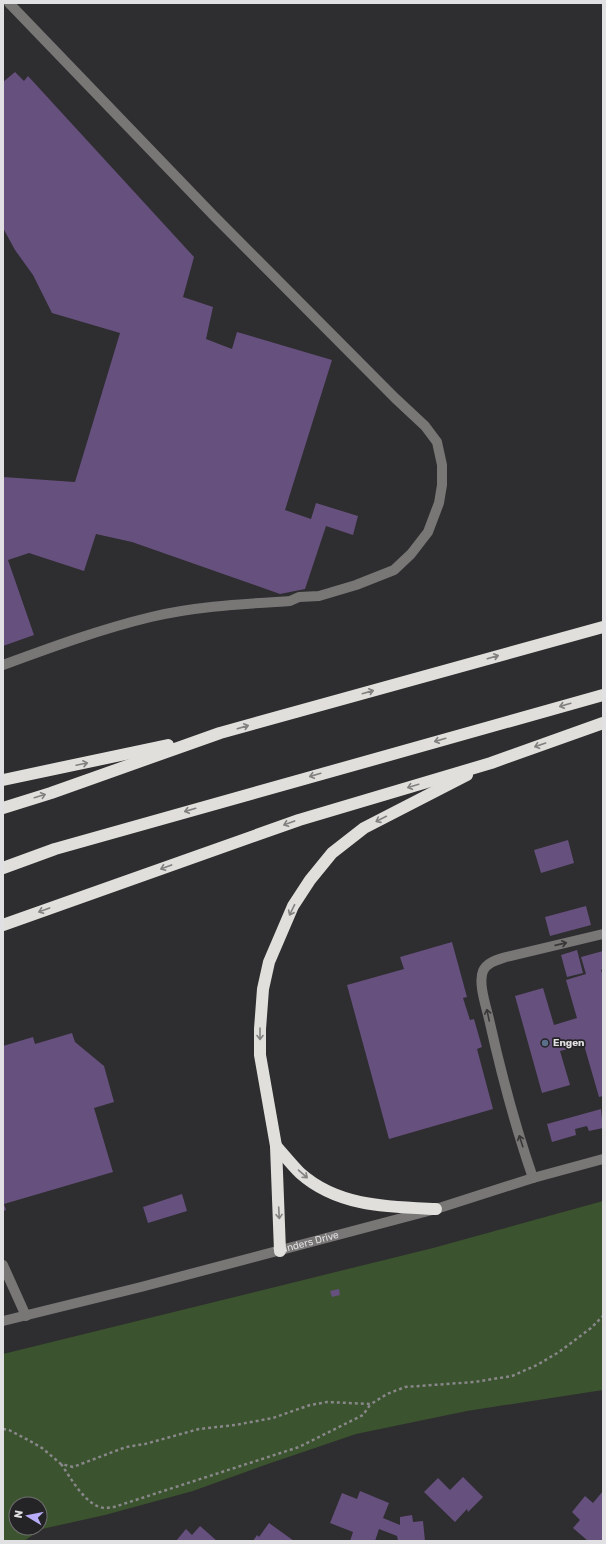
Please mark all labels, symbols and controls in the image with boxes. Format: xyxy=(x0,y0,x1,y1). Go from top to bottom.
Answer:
one-way arrow xyxy=(486,653,499,660)
one-way arrow xyxy=(361,688,374,695)
one-way arrow xyxy=(559,702,572,709)
one-way arrow xyxy=(236,723,249,730)
one-way arrow xyxy=(434,737,447,744)
one-way arrow xyxy=(534,742,546,750)
one-way arrow xyxy=(75,759,88,767)
one-way arrow xyxy=(309,772,322,779)
one-way arrow xyxy=(407,783,420,790)
one-way arrow xyxy=(34,792,46,800)
one-way arrow xyxy=(184,807,197,815)
one-way arrow xyxy=(376,816,388,823)
one-way arrow xyxy=(283,820,295,828)
one-way arrow xyxy=(160,864,173,871)
one-way arrow xyxy=(288,904,295,916)
one-way arrow xyxy=(38,907,50,915)
one-way arrow xyxy=(555,939,568,947)
one-way arrow xyxy=(484,1009,492,1022)
one-way arrow xyxy=(256,1027,264,1040)
place label: Engen xyxy=(553,1037,585,1049)
marker: Engen xyxy=(540,1038,550,1048)
one-way arrow xyxy=(516,1136,524,1148)
one-way arrow xyxy=(297,1170,308,1179)
one-way arrow xyxy=(275,1206,282,1219)
street label: Flanders Drive xyxy=(272,1229,340,1258)
north arrow xyxy=(8,1496,48,1536)
text: N xyxy=(12,1509,26,1519)

